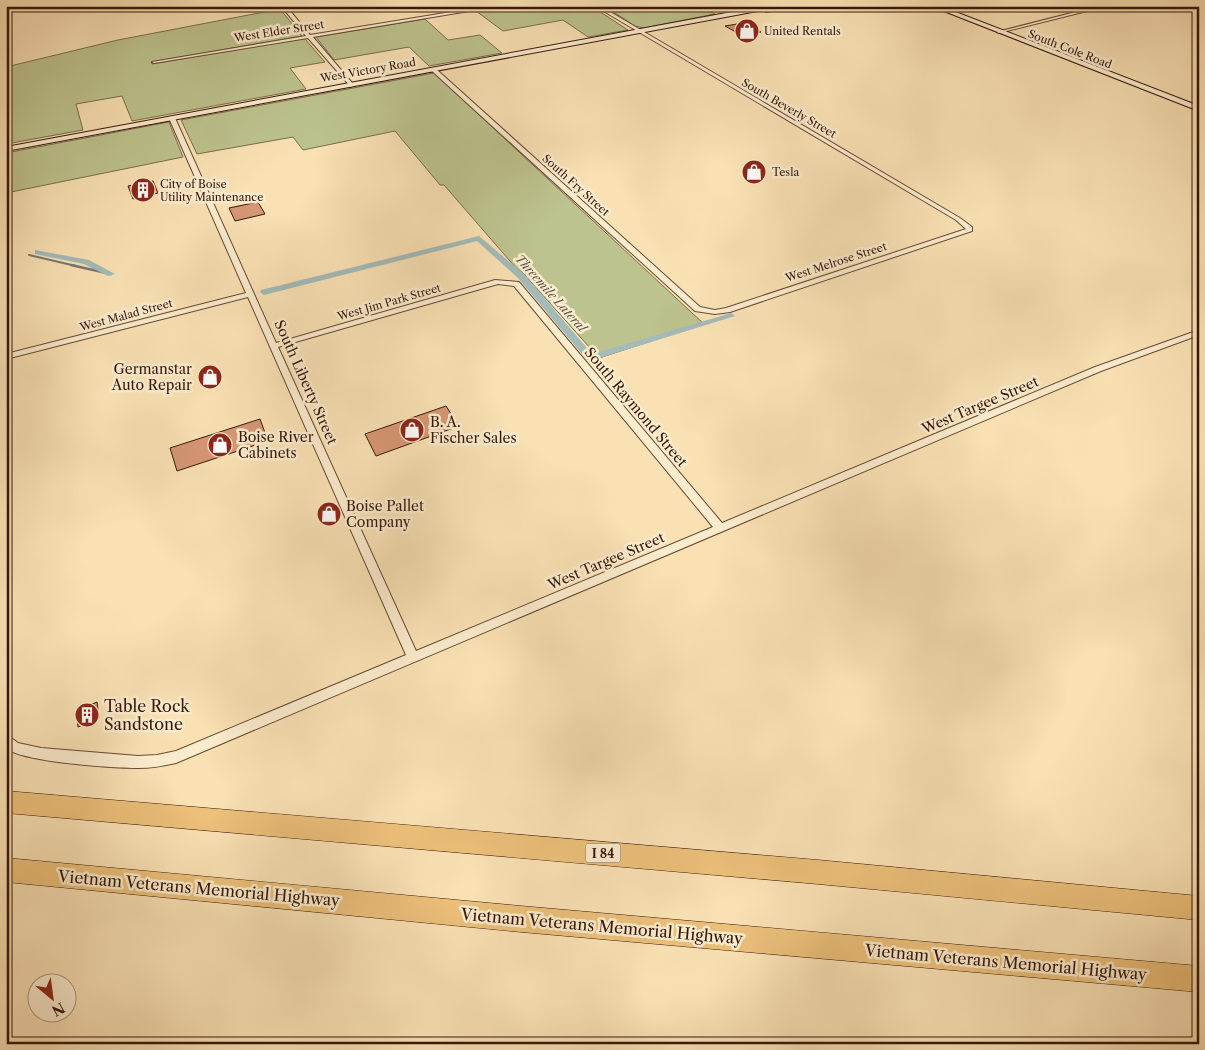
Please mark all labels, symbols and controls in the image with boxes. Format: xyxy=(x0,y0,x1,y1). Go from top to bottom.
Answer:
street label: West Elder Street xyxy=(232,17,325,45)
shop icon: United Rentals xyxy=(734,18,760,44)
place label: United Rentals xyxy=(764,24,841,38)
street label: South Cole Road xyxy=(1026,27,1114,72)
street label: West Victory Road xyxy=(318,55,417,85)
street label: South Beverly Street xyxy=(739,75,839,141)
street label: South Fry Street xyxy=(540,151,613,219)
shop icon: Tesla xyxy=(741,159,767,185)
place label: Tesla xyxy=(772,165,799,179)
building icon: City of Boise Utility Maintenance xyxy=(130,177,156,203)
place label: City of Boise Utility Maintenance xyxy=(160,177,263,204)
street label: West Melrose Street xyxy=(783,239,888,285)
water label: Threemile Lateral xyxy=(512,251,590,336)
street label: West Jim Park Street xyxy=(335,280,442,324)
street label: West Malad Street xyxy=(77,296,174,334)
street label: South Liberty Street xyxy=(270,317,342,447)
street label: South Raymond Street xyxy=(581,344,691,470)
place label: Germanstar Auto Repair xyxy=(111,360,192,394)
shop icon: Germanstar Auto Repair xyxy=(197,364,223,390)
street label: West Targee Street xyxy=(918,372,1041,438)
place label: B. A. Fischer Sales xyxy=(430,413,517,447)
shop icon: B. A. Fischer Sales xyxy=(399,417,425,443)
place label: Boise River Cabinets xyxy=(238,428,314,462)
shop icon: Boise River Cabinets xyxy=(207,432,233,458)
place label: Boise Pallet Company xyxy=(346,497,424,531)
shop icon: Boise Pallet Company xyxy=(316,501,342,527)
street label: West Targee Street xyxy=(544,528,667,594)
place label: Table Rock Sandstone xyxy=(104,696,190,734)
building icon: Table Rock Sandstone xyxy=(74,702,100,728)
road number: I 84 xyxy=(586,844,620,862)
street label: Vietnam Veterans Memorial Highway xyxy=(56,866,342,910)
street label: Vietnam Veterans Memorial Highway xyxy=(459,904,745,948)
street label: Vietnam Veterans Memorial Highway xyxy=(863,940,1149,984)
north arrow xyxy=(28,972,78,1022)
text: N xyxy=(49,999,68,1020)

